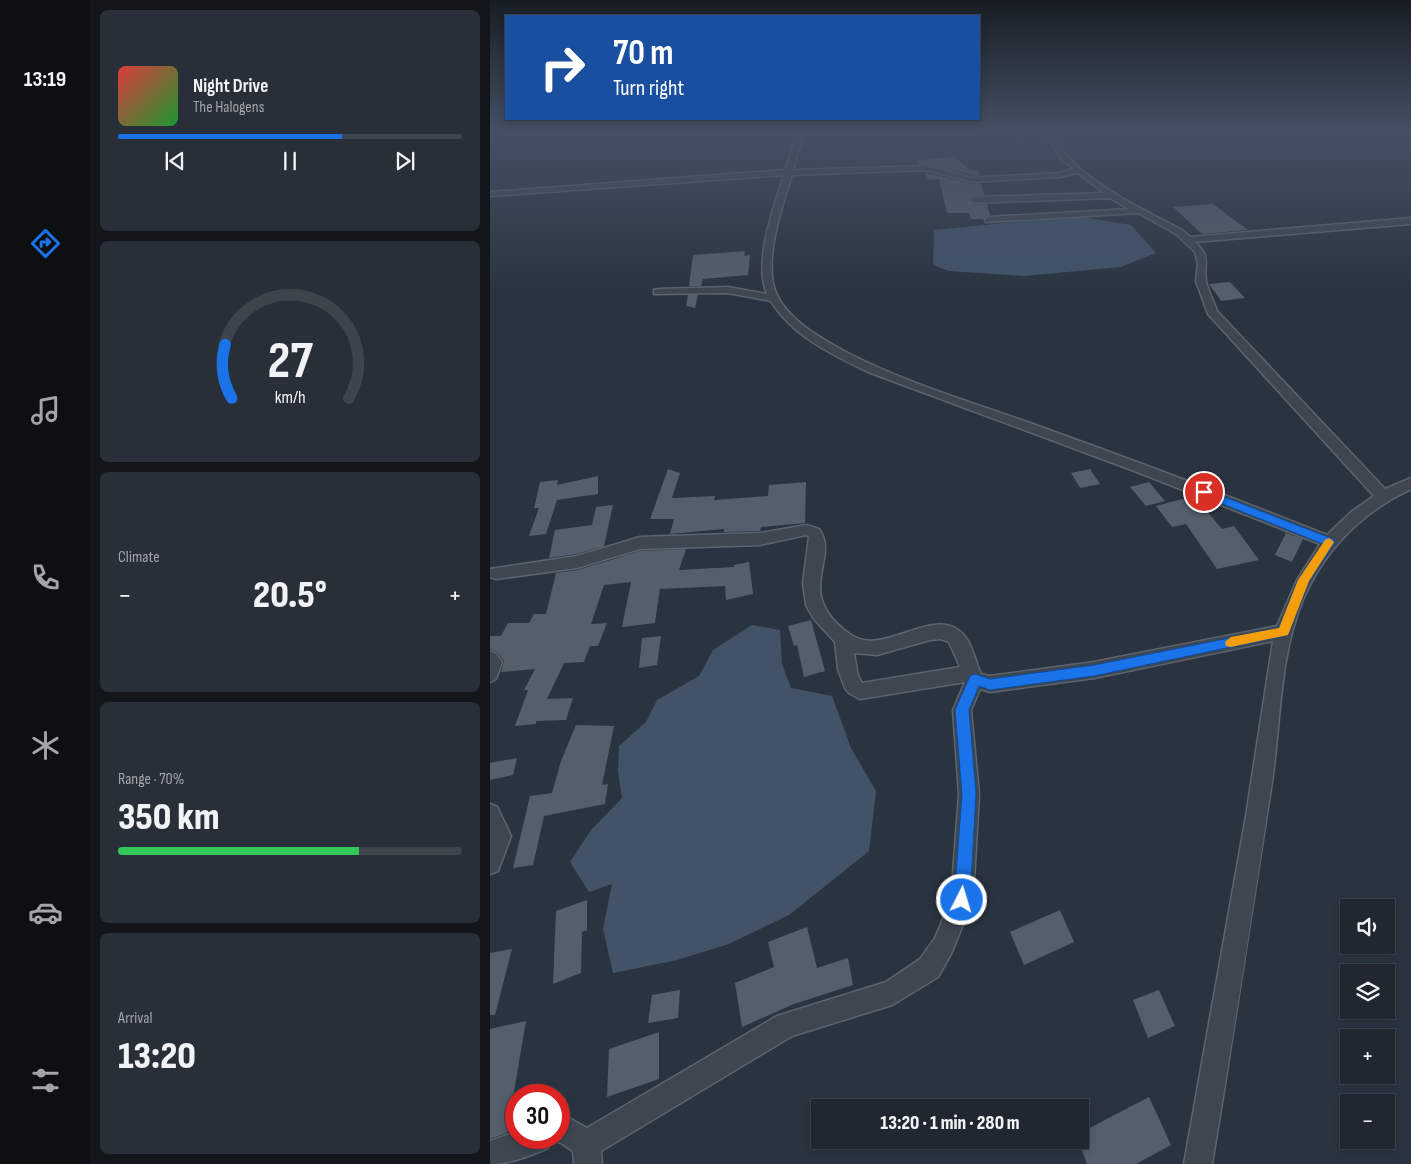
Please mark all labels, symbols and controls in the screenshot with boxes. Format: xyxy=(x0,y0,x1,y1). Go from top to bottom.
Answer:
text: 70 m xyxy=(613,32,673,75)
icon: right xyxy=(530,35,595,100)
text: 13:19 xyxy=(24,66,66,93)
text: Night Drive xyxy=(193,75,268,98)
text: Turn right xyxy=(613,75,684,102)
text: The Halogens xyxy=(193,98,264,117)
icon: previous xyxy=(161,147,189,175)
icon: pause xyxy=(276,147,304,175)
icon: next xyxy=(391,147,419,175)
icon: directions xyxy=(28,226,63,261)
text: 27 xyxy=(267,330,313,393)
text: km/h xyxy=(275,387,305,408)
icon: music xyxy=(28,393,63,428)
pin xyxy=(1183,471,1225,513)
icon: arrive xyxy=(1190,478,1218,506)
text: Climate xyxy=(118,548,160,567)
icon: phone xyxy=(28,560,63,595)
text: 20.5° xyxy=(253,573,327,618)
text: − xyxy=(118,579,132,612)
text: + xyxy=(448,579,462,612)
icon: climate xyxy=(28,728,63,763)
text: Range · 70% xyxy=(118,770,184,789)
text: 350 km xyxy=(118,795,220,840)
position arrow xyxy=(935,873,987,925)
icon: car xyxy=(28,895,63,930)
map controls xyxy=(1340,899,1395,1149)
button: sound xyxy=(1340,899,1395,954)
button: layers xyxy=(1340,964,1395,1019)
text: Arrival xyxy=(118,1009,152,1028)
button: + xyxy=(1340,1029,1395,1084)
text: 13:20 xyxy=(118,1034,196,1079)
icon: filters xyxy=(28,1063,63,1098)
speed limit sign: 30 xyxy=(505,1084,570,1149)
button: − xyxy=(1340,1094,1395,1149)
text: 13:20 · 1 min · 280 m xyxy=(880,1112,1020,1135)

